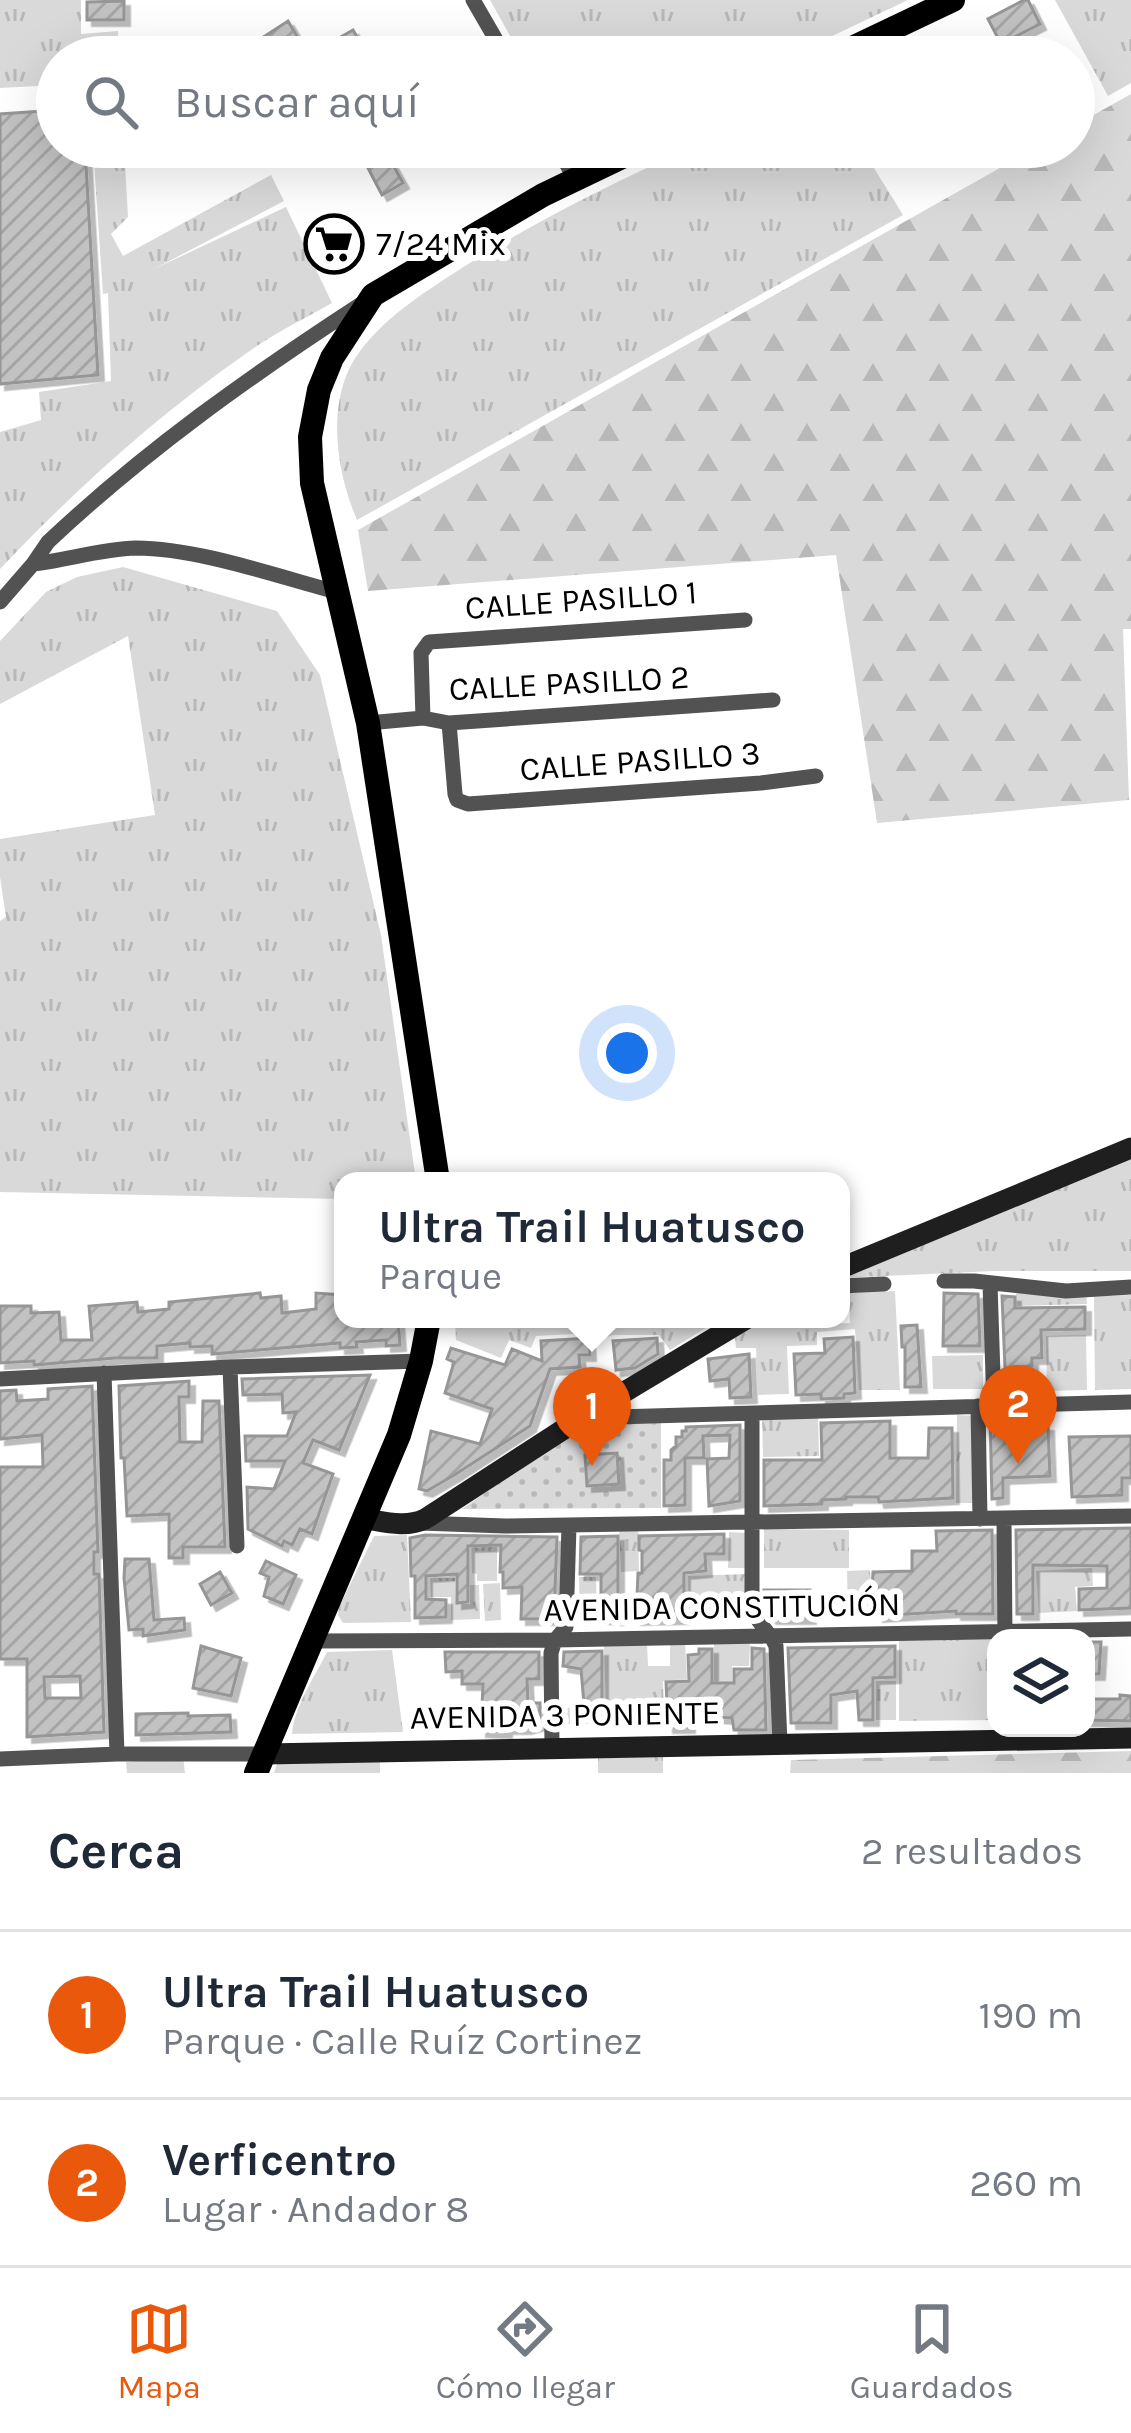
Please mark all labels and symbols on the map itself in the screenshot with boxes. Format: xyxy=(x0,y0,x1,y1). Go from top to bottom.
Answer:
supermarket icon: 7/24 Mix xyxy=(303,213,365,275)
place label: 7/24 Mix xyxy=(376,225,506,263)
street label: CALLE PASILLO 1 xyxy=(464,573,698,627)
street label: CALLE PASILLO 2 xyxy=(448,658,690,708)
street label: CALLE PASILLO 3 xyxy=(518,734,762,788)
your location xyxy=(597,1023,657,1083)
pin: 2 xyxy=(979,1365,1057,1464)
pin: 1 xyxy=(553,1367,631,1466)
street label: AVENIDA CONSTITUCIÓN xyxy=(543,1584,901,1629)
street label: AVENIDA 3 PONIENTE xyxy=(409,1693,721,1737)

